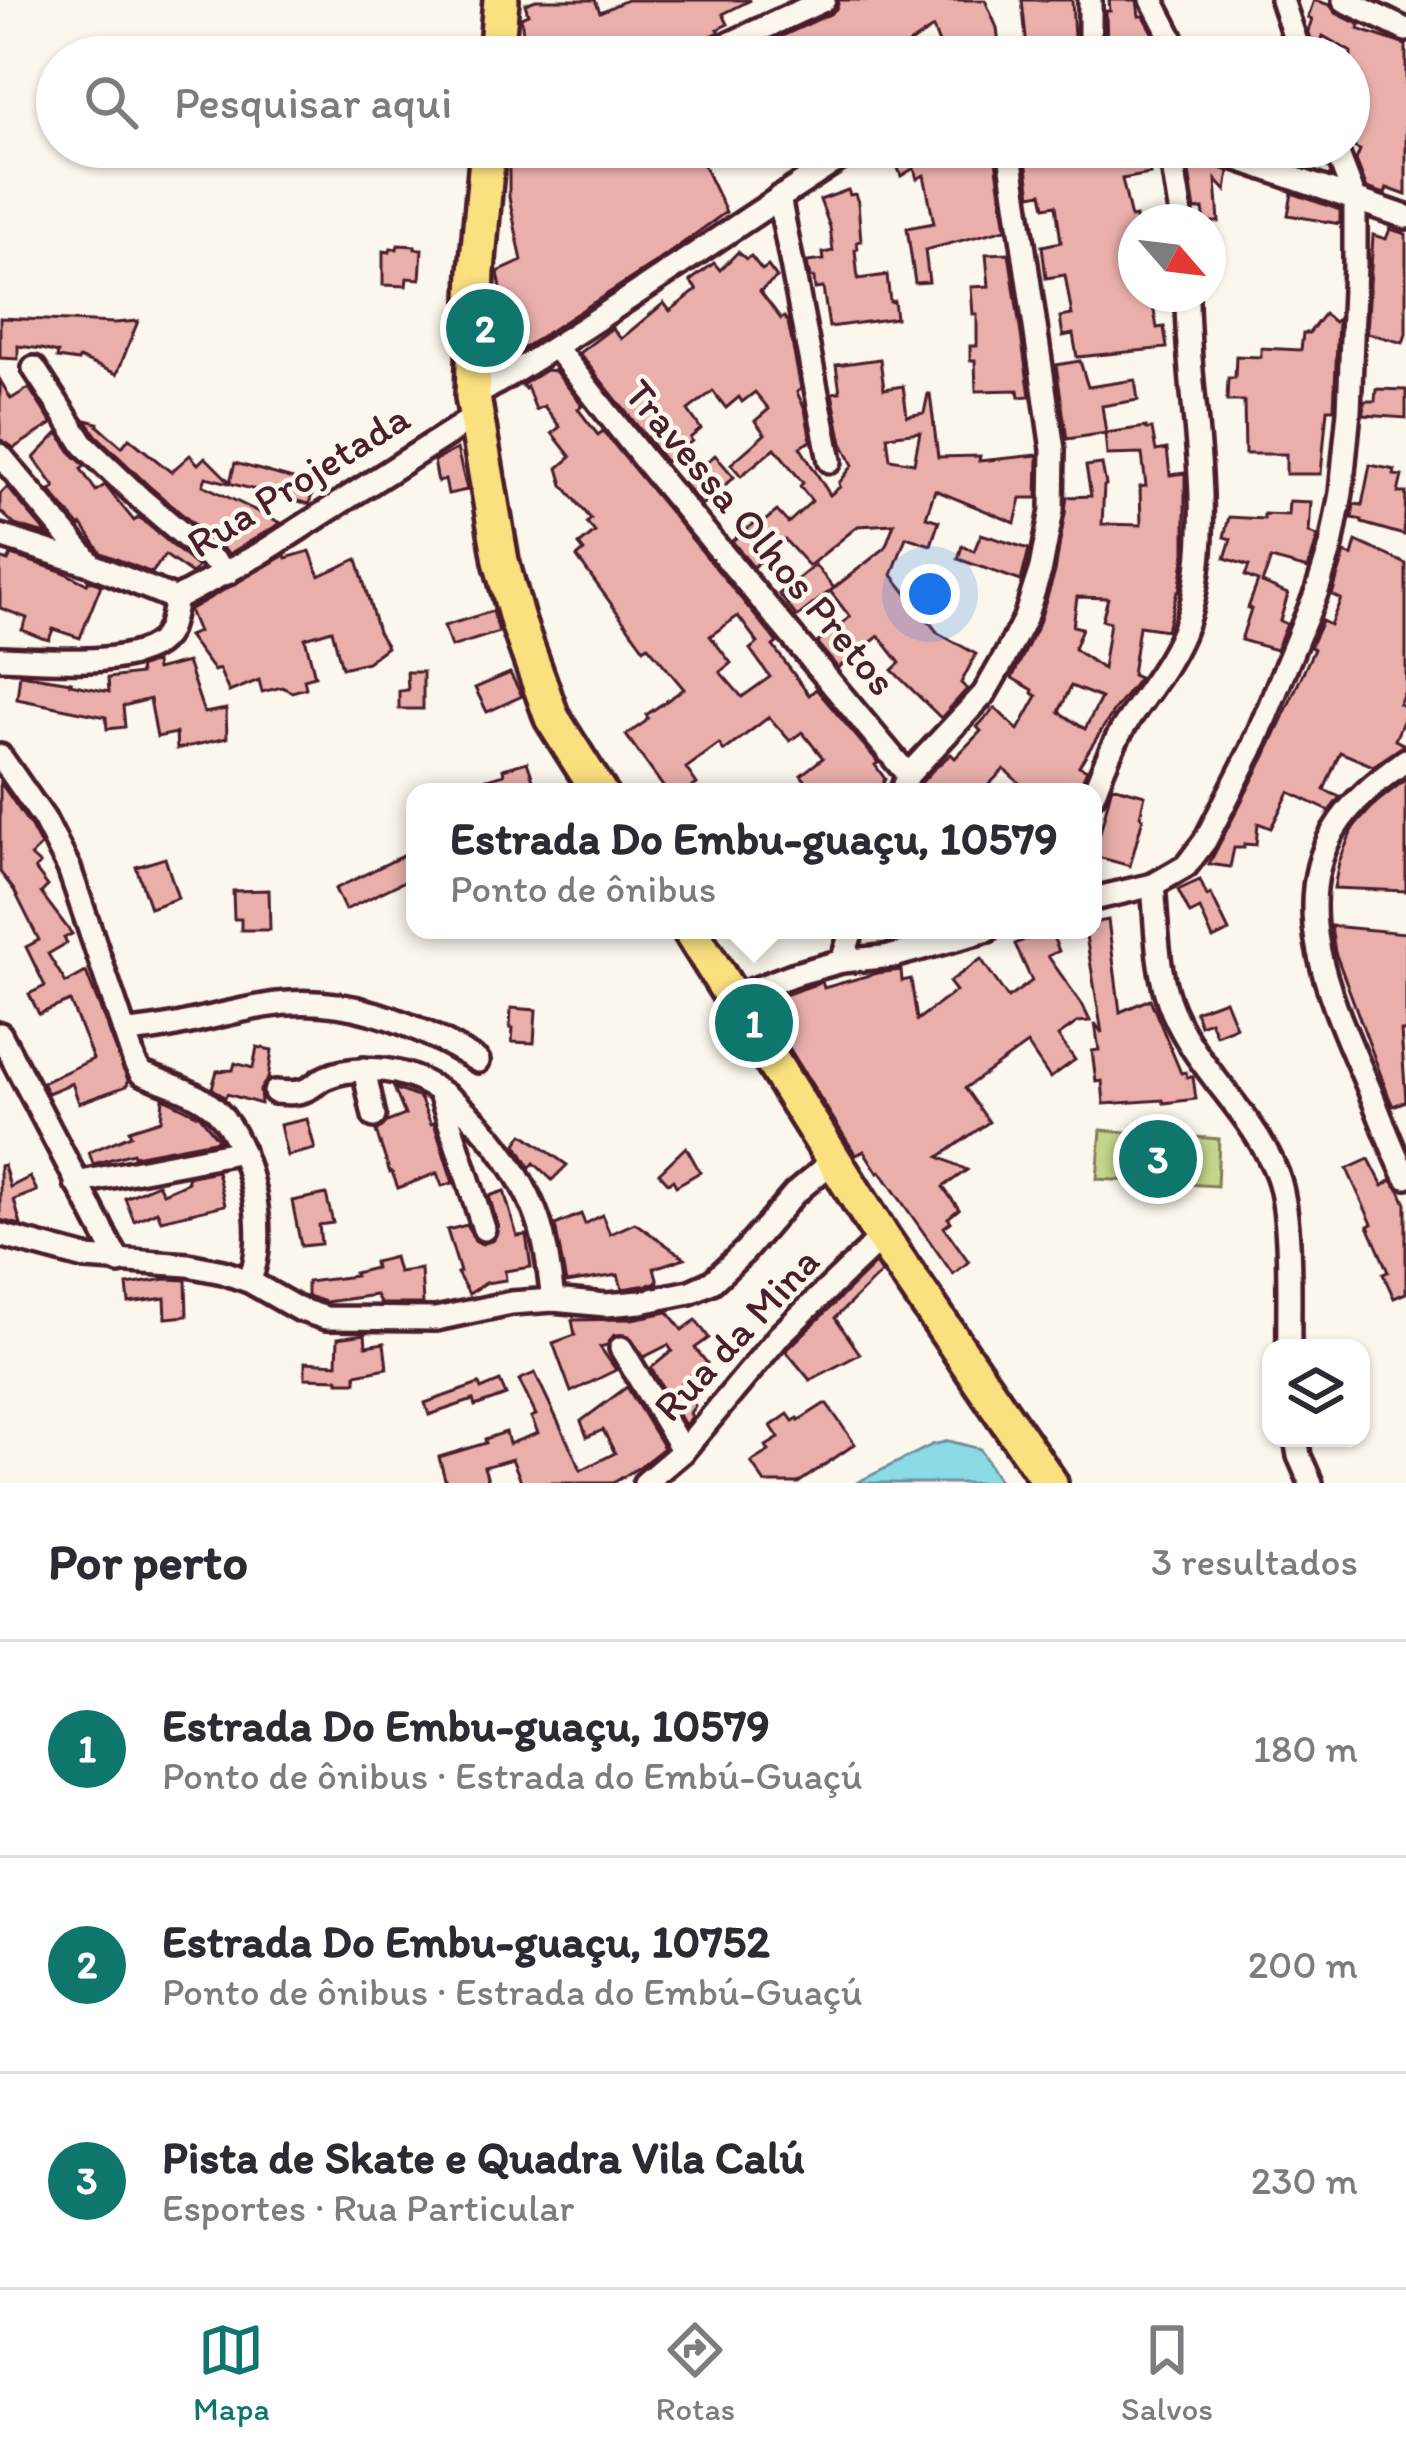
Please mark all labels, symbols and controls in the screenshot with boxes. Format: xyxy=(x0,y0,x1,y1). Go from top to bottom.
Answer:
search box xyxy=(36,36,1370,168)
icon: search xyxy=(78,69,144,135)
text: Pesquisar aqui xyxy=(174,75,452,129)
north arrow xyxy=(1118,204,1226,312)
pin: 2 xyxy=(446,283,524,373)
street label: Travessa Olhos Pretos xyxy=(614,368,908,706)
street label: Rua Projetada xyxy=(177,391,419,569)
your location xyxy=(900,564,960,624)
popup xyxy=(406,783,1102,939)
text: Estrada Do Embu-guaçu, 10579 xyxy=(450,811,1058,865)
text: Ponto de ônibus xyxy=(450,865,716,912)
pin: 1 xyxy=(715,978,793,1068)
pin: 3 xyxy=(1119,1114,1197,1204)
street label: Rua da Mina xyxy=(642,1236,830,1432)
map controls xyxy=(1262,1339,1370,1447)
button: layers xyxy=(1262,1339,1370,1447)
text: Por perto xyxy=(48,1531,248,1592)
text: 3 resultados xyxy=(1151,1538,1358,1585)
text: Estrada Do Embu-guaçu, 10579 xyxy=(162,1698,770,1752)
text: 1 xyxy=(78,1725,96,1772)
text: 180 m xyxy=(1253,1725,1358,1772)
text: Ponto de ônibus · Estrada do Embú-Guaçú xyxy=(162,1752,863,1799)
text: Estrada Do Embu-guaçu, 10752 xyxy=(162,1914,770,1968)
text: 2 xyxy=(77,1941,97,1988)
text: 200 m xyxy=(1248,1941,1358,1988)
text: Ponto de ônibus · Estrada do Embú-Guaçú xyxy=(162,1968,863,2015)
text: Pista de Skate e Quadra Vila Calú xyxy=(162,2130,805,2184)
text: 3 xyxy=(76,2157,98,2204)
text: 230 m xyxy=(1251,2157,1358,2204)
text: Esportes · Rua Particular xyxy=(162,2184,574,2231)
tab: Mapa xyxy=(193,2317,270,2428)
tab: Rotas xyxy=(656,2317,735,2428)
tab: Salvos xyxy=(1121,2317,1213,2428)

